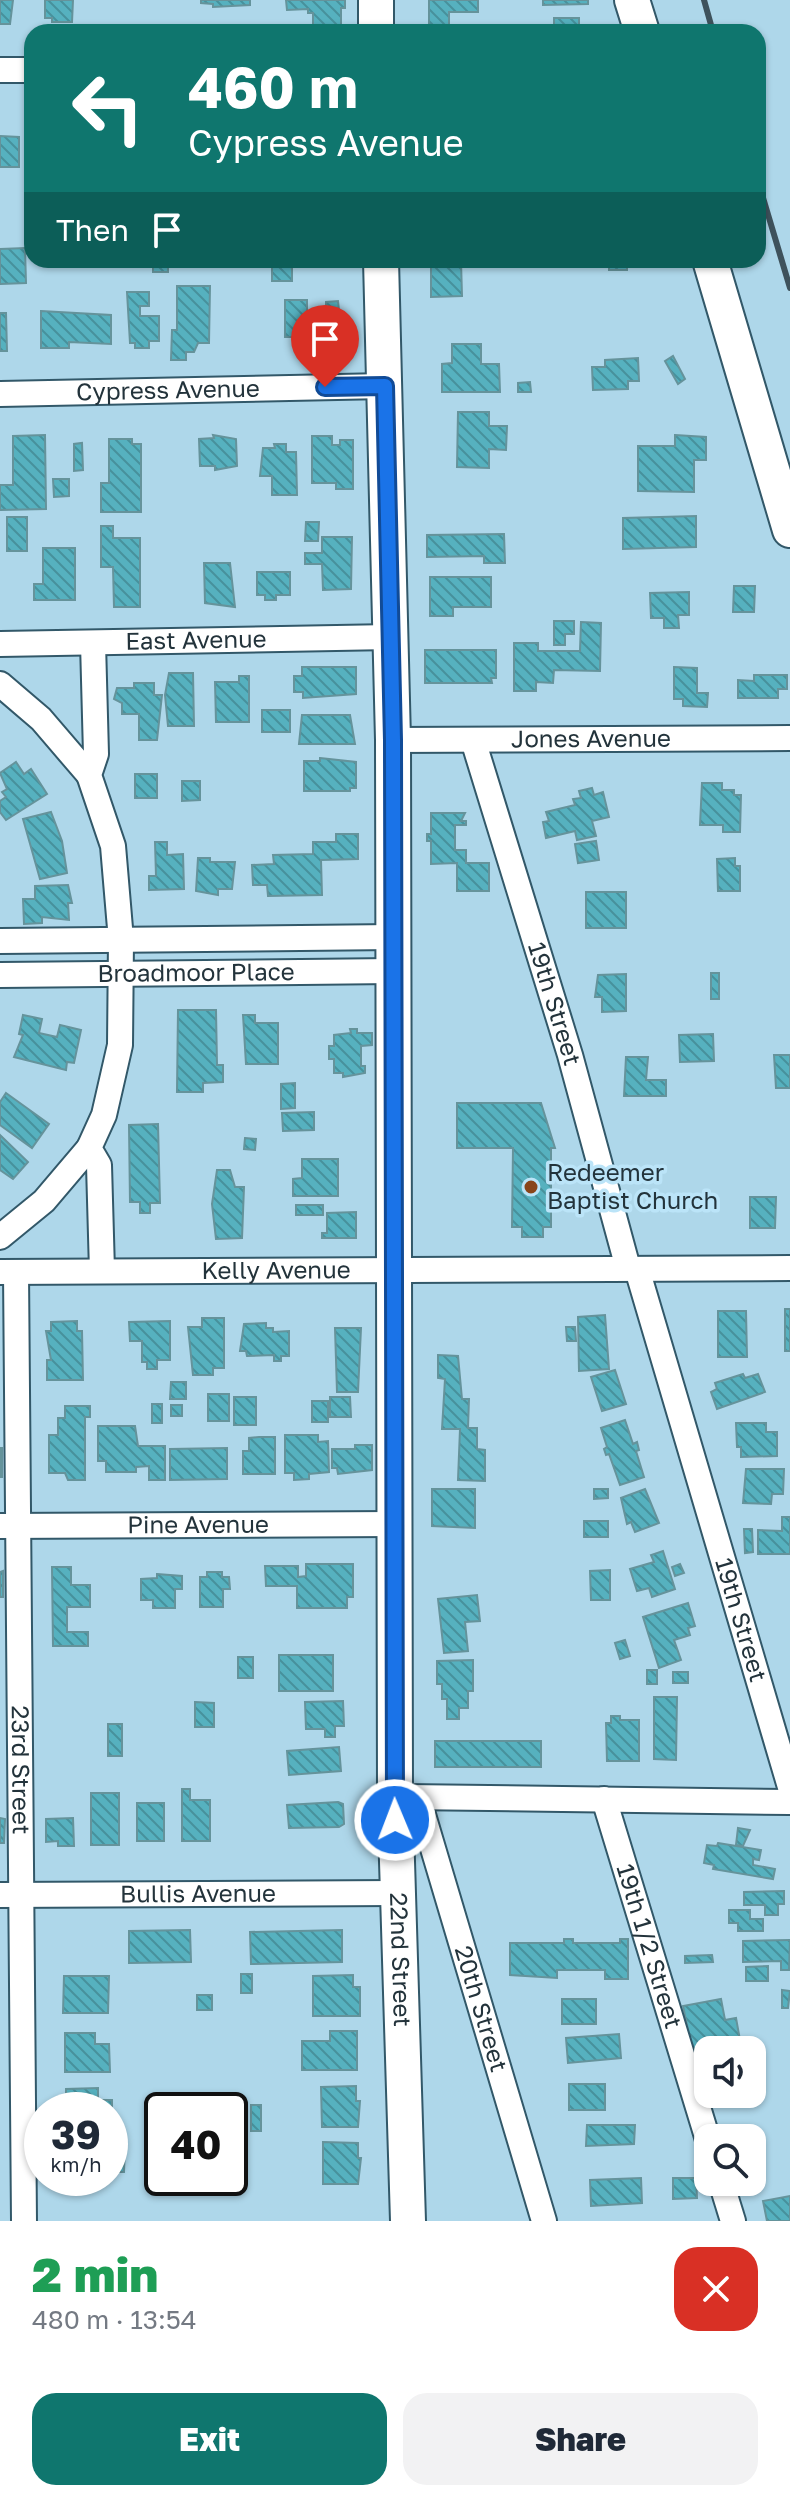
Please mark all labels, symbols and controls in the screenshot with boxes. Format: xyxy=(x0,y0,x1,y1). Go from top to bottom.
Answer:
text: 460 m xyxy=(188,53,358,120)
icon: left xyxy=(56,56,160,160)
text: Cypress Avenue xyxy=(188,121,464,164)
icon: arrive xyxy=(145,208,189,252)
text: Then xyxy=(56,212,129,248)
pin xyxy=(291,305,359,387)
icon: arrive xyxy=(303,317,347,361)
street label: Cypress Avenue xyxy=(76,373,260,405)
street label: East Avenue xyxy=(125,623,267,655)
street label: Jones Avenue xyxy=(511,723,671,752)
street label: 19th Street xyxy=(523,938,588,1068)
street label: Broadmoor Place xyxy=(97,956,295,987)
place label: Redeemer Baptist Church xyxy=(547,1157,718,1214)
marker: Redeemer Baptist Church xyxy=(522,1178,540,1196)
street label: Kelly Avenue xyxy=(201,1254,351,1284)
street label: Pine Avenue xyxy=(127,1509,269,1538)
street label: 19th Street xyxy=(710,1554,774,1685)
street label: 23rd Street xyxy=(7,1705,37,1835)
position arrow xyxy=(353,1778,437,1862)
street label: 19th 1/2 Street xyxy=(612,1860,689,2032)
street label: Bullis Avenue xyxy=(120,1878,276,1907)
street label: 22nd Street xyxy=(385,1892,418,2027)
street label: 20th Street xyxy=(450,1942,515,2075)
map controls xyxy=(694,2036,766,2196)
button: sound xyxy=(694,2036,766,2108)
speed limit sign: 40 xyxy=(144,2092,248,2196)
text: 39 xyxy=(51,2110,101,2158)
button: search xyxy=(694,2124,766,2196)
text: km/h xyxy=(51,2152,101,2176)
text: 2 min xyxy=(32,2245,158,2303)
button: close xyxy=(674,2247,758,2331)
text: 480 m · 13:54 xyxy=(32,2304,197,2335)
button: Exit xyxy=(32,2393,387,2485)
button: Share xyxy=(403,2393,758,2485)

